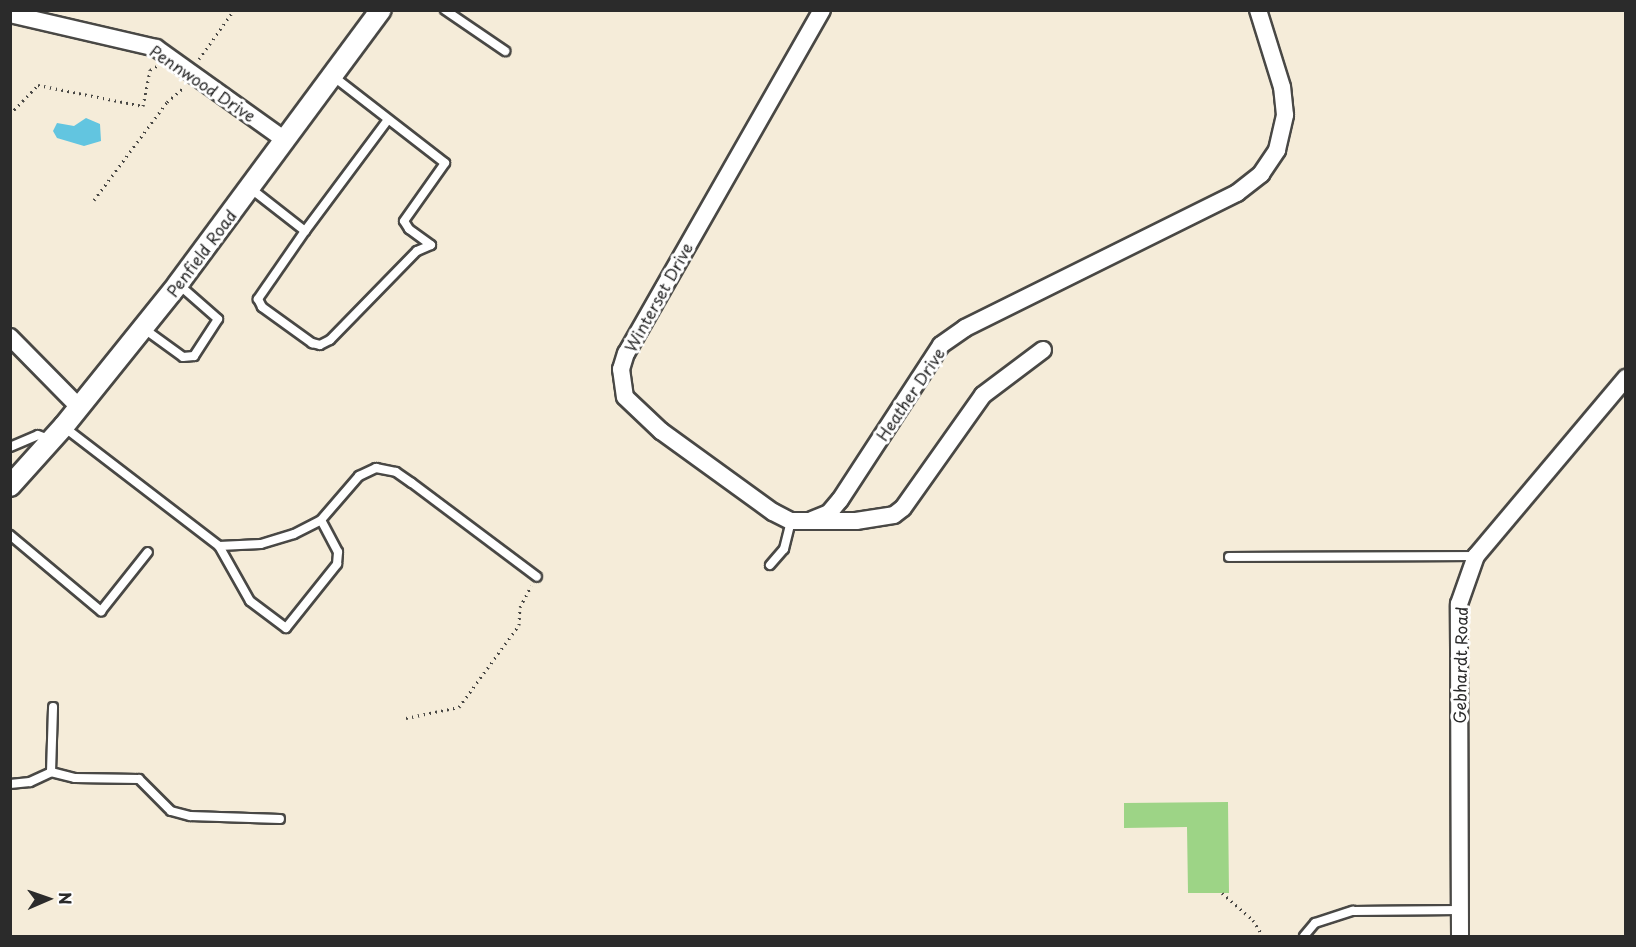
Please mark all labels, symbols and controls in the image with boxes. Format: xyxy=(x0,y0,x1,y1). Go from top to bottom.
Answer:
street label: Pennwood Drive xyxy=(146,40,260,126)
street label: Penfield Road xyxy=(162,206,240,300)
street label: Winterset Drive xyxy=(620,239,696,355)
street label: Heather Drive xyxy=(872,344,948,444)
street label: Gebhardt Road xyxy=(1449,606,1471,724)
north arrow xyxy=(18,869,78,929)
text: N xyxy=(54,892,78,905)

